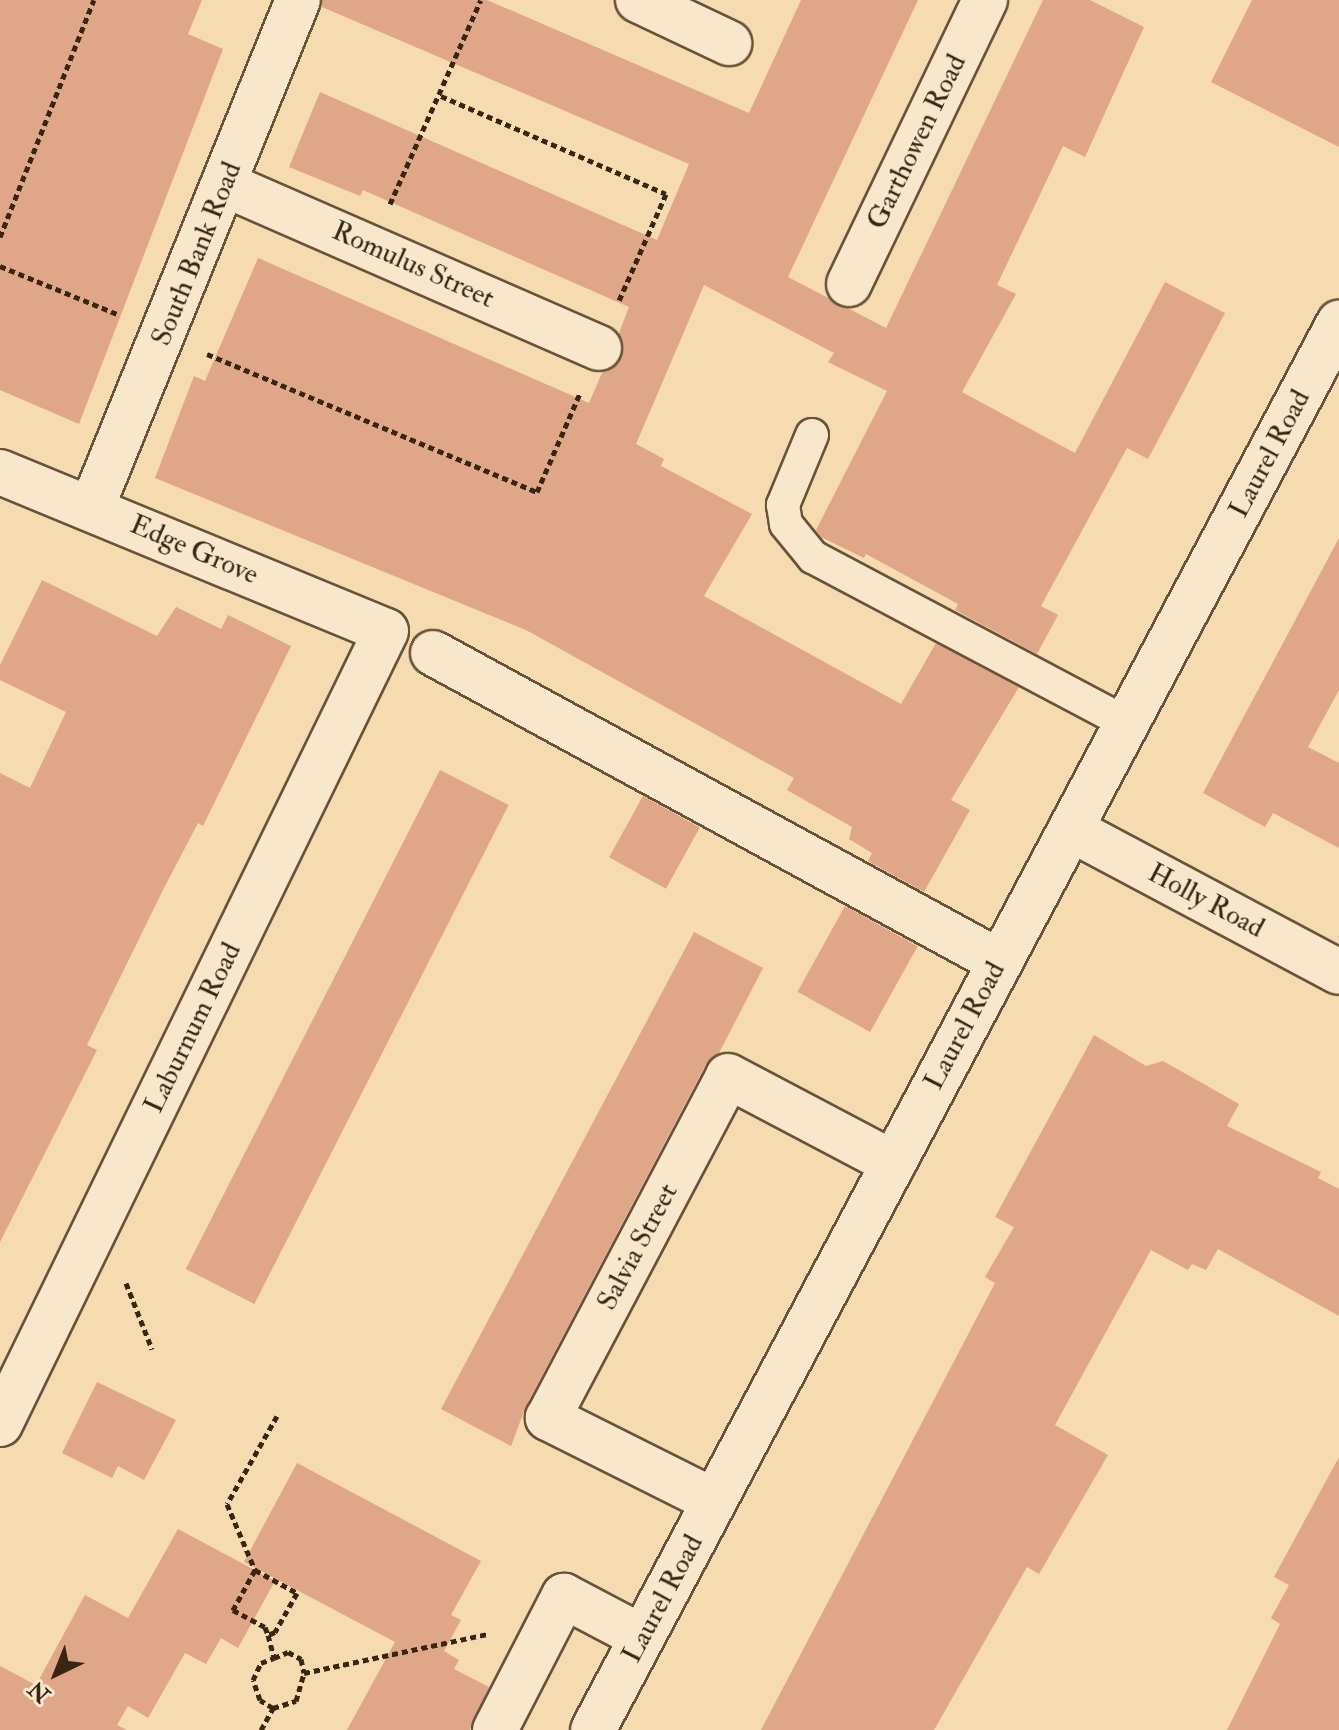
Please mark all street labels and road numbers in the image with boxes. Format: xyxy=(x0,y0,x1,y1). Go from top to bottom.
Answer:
street label: Garthowen Road xyxy=(860,49,974,235)
street label: South Bank Road xyxy=(145,157,249,351)
street label: Romulus Street xyxy=(327,214,499,316)
street label: Laurel Road xyxy=(1222,384,1318,524)
street label: Edge Grove xyxy=(125,508,263,592)
street label: Holly Road xyxy=(1142,856,1270,946)
street label: Laburnum Road xyxy=(137,937,249,1119)
street label: Laurel Road xyxy=(917,956,1013,1096)
street label: Salvia Street xyxy=(591,1178,685,1316)
street label: Laurel Road xyxy=(615,1529,711,1669)

